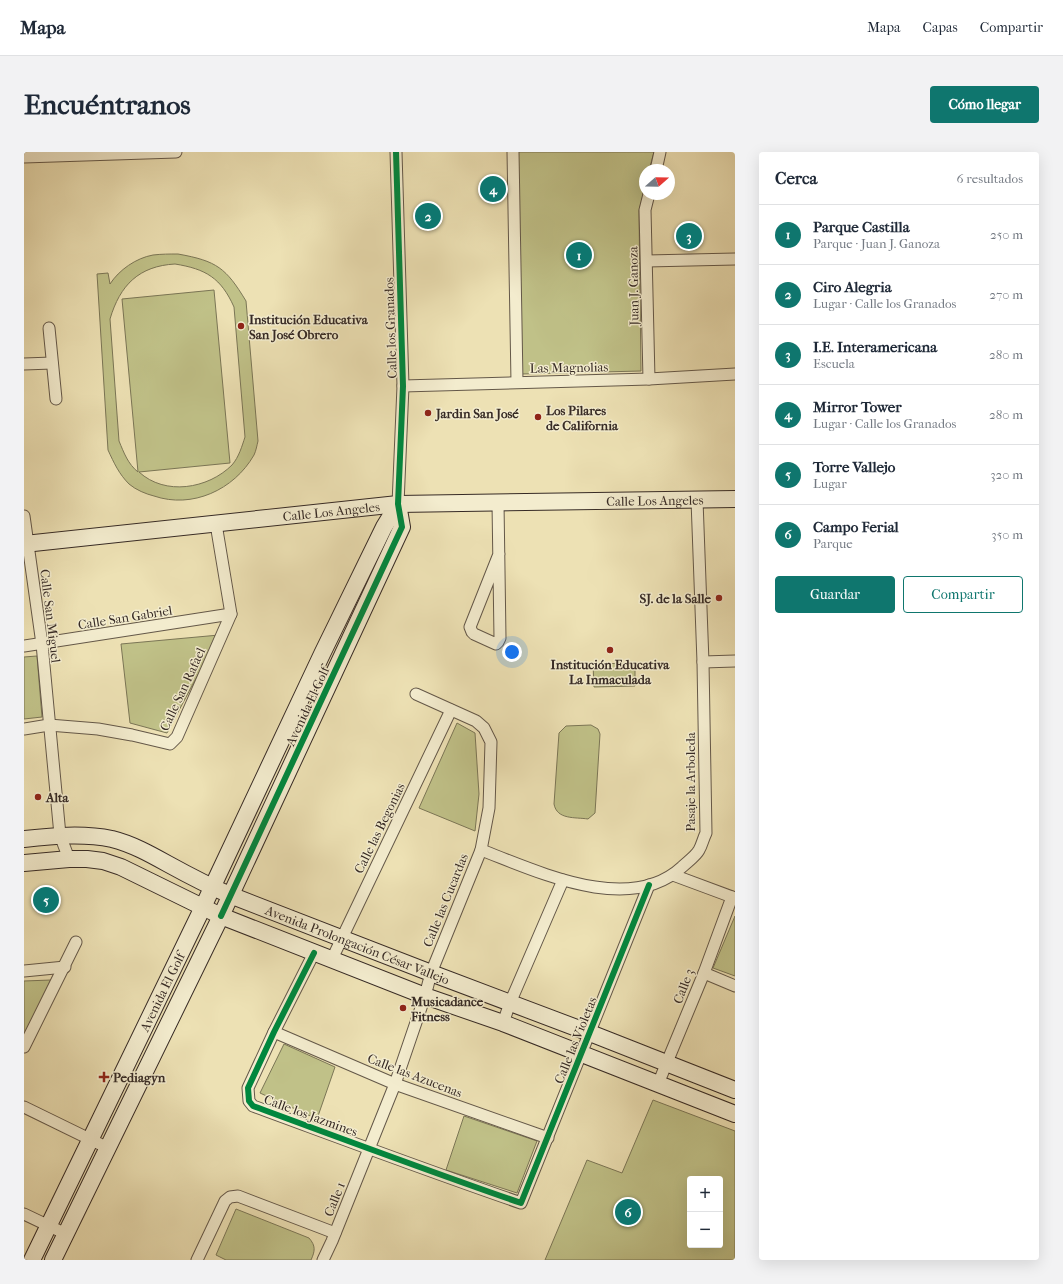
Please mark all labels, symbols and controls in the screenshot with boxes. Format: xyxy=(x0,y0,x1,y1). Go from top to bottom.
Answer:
text: Mapa xyxy=(20,17,65,39)
text: Mapa xyxy=(867,19,901,36)
text: Capas xyxy=(923,19,958,36)
text: Compartir xyxy=(980,19,1043,36)
button: Cómo llegar xyxy=(930,86,1039,123)
text: Encuéntranos xyxy=(24,88,191,121)
north arrow xyxy=(639,164,675,200)
text: Cerca xyxy=(775,168,817,188)
text: 6 resultados xyxy=(956,171,1023,186)
pin: 4 xyxy=(480,174,506,204)
pin: 2 xyxy=(415,201,441,231)
text: Parque Castilla xyxy=(813,218,910,236)
pin: 3 xyxy=(676,221,702,251)
text: 1 xyxy=(786,227,790,242)
text: 250 m xyxy=(990,227,1023,242)
text: Parque · Juan J. Ganoza xyxy=(813,236,940,251)
pin: 1 xyxy=(566,240,592,270)
street label: Juan J. Ganoza xyxy=(625,245,642,327)
street label: Calle los Granados xyxy=(381,277,400,379)
text: Ciro Alegria xyxy=(813,278,892,296)
text: 2 xyxy=(785,287,791,302)
text: 270 m xyxy=(989,287,1023,302)
text: Lugar · Calle los Granados xyxy=(813,296,956,311)
place label: Institución Educativa San José Obrero xyxy=(249,312,369,343)
marker: Institución Educativa San José Obrero xyxy=(236,321,246,331)
text: I.E. Interamericana xyxy=(813,338,937,356)
text: 3 xyxy=(785,347,791,362)
text: 280 m xyxy=(989,347,1023,362)
text: Escuela xyxy=(813,356,855,371)
street label: Las Magnolias xyxy=(530,359,609,376)
text: Mirror Tower xyxy=(813,398,902,416)
place label: Los Pilares de California xyxy=(546,403,619,433)
place label: Jardin San José xyxy=(434,406,519,422)
text: 4 xyxy=(784,407,792,422)
text: 280 m xyxy=(989,407,1023,422)
marker: Jardin San José xyxy=(423,408,433,418)
marker: Los Pilares de California xyxy=(533,412,543,422)
text: Lugar · Calle los Granados xyxy=(813,416,956,431)
text: Torre Vallejo xyxy=(813,458,895,476)
text: 5 xyxy=(785,467,791,482)
text: 320 m xyxy=(990,467,1023,482)
text: Lugar xyxy=(813,476,847,491)
street label: Calle Los Angeles xyxy=(606,492,704,509)
street label: Calle Los Angeles xyxy=(282,499,381,524)
text: Campo Ferial xyxy=(813,518,899,536)
text: 6 xyxy=(784,527,792,542)
text: 350 m xyxy=(991,527,1023,542)
text: Parque xyxy=(813,536,853,551)
street label: Calle San Miguel xyxy=(37,568,64,664)
button: Guardar xyxy=(775,576,895,613)
button: Compartir xyxy=(903,576,1023,613)
place label: SJ. de la Salle xyxy=(640,591,712,607)
marker: SJ. de la Salle xyxy=(714,593,724,603)
street label: Calle San Gabriel xyxy=(77,603,174,632)
your location xyxy=(502,642,522,662)
street label: Calle San Rafael xyxy=(157,645,208,733)
marker: Institución Educativa La Inmaculada xyxy=(605,645,615,655)
place label: Institución Educativa La Inmaculada xyxy=(551,657,670,687)
street label: Avenida El Golf xyxy=(282,662,334,749)
street label: Pasaje la Arboleda xyxy=(683,731,698,832)
street label: Calle las Begonias xyxy=(351,780,408,876)
place label: Alta xyxy=(45,790,70,805)
marker: Alta xyxy=(33,792,43,802)
street label: Calle las Cucardas xyxy=(420,851,471,949)
pin: 5 xyxy=(33,885,59,915)
street label: Avenida Prolongación César Vallejo xyxy=(262,902,452,987)
street label: Avenida El Golf xyxy=(136,948,189,1035)
street label: Calle 3 xyxy=(670,966,697,1006)
place label: Musicadance Fitness xyxy=(410,994,484,1024)
street label: Calle las Violetas xyxy=(551,994,600,1086)
marker: Musicadance Fitness xyxy=(398,1003,408,1013)
street label: Calle las Azucenas xyxy=(365,1050,465,1101)
place label: Pediagyn xyxy=(113,1070,166,1086)
marker: Pediagyn xyxy=(98,1071,110,1083)
street label: Calle los Jazmines xyxy=(262,1092,360,1139)
map controls xyxy=(687,1176,723,1248)
button: + xyxy=(687,1176,723,1212)
street label: Calle 1 xyxy=(321,1180,348,1219)
pin: 6 xyxy=(615,1197,641,1227)
button: − xyxy=(687,1212,723,1248)

